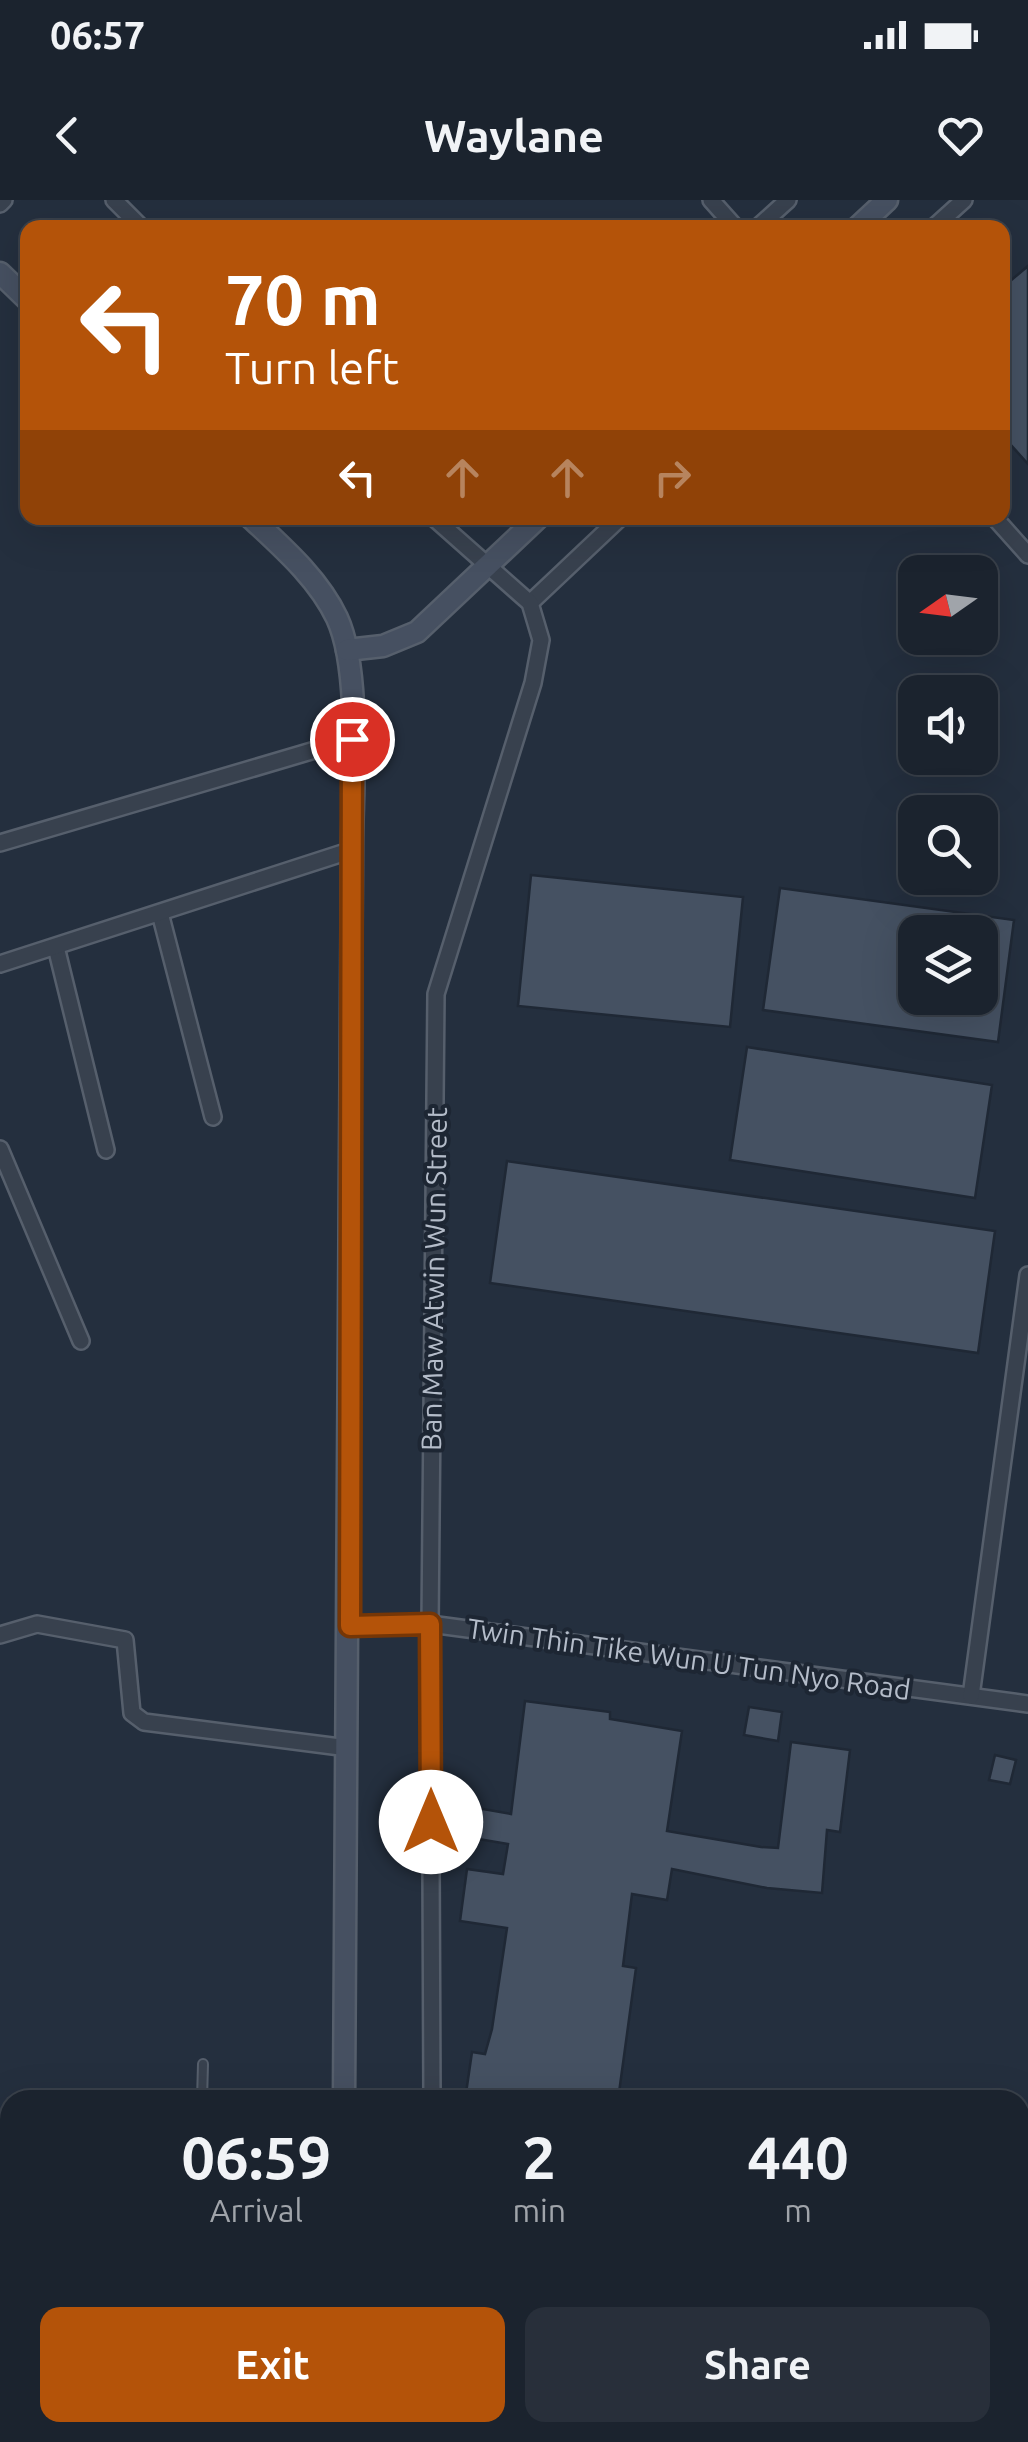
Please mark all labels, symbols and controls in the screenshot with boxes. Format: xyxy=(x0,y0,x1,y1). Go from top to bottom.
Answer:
text: 06:57 xyxy=(50,14,145,56)
icon: back xyxy=(40,108,95,163)
icon: heart xyxy=(933,108,988,163)
text: Waylane xyxy=(424,110,604,161)
icon: left xyxy=(60,260,190,390)
text: 70 m xyxy=(225,260,381,338)
text: Turn left xyxy=(225,342,399,393)
icon: left xyxy=(330,450,385,505)
icon: ahead xyxy=(435,450,490,505)
icon: ahead xyxy=(540,450,595,505)
icon: right xyxy=(645,450,700,505)
north arrow xyxy=(898,555,998,655)
map controls xyxy=(898,555,998,1015)
button: sound xyxy=(898,675,998,775)
pin xyxy=(310,697,395,782)
icon: arrive xyxy=(325,712,380,767)
button: search xyxy=(898,795,998,895)
button: layers xyxy=(898,915,998,1015)
street label: Ban Maw Atwin Wun Street xyxy=(415,1107,452,1451)
street label: Twin Thin Tike Wun U Tun Nyo Road xyxy=(465,1612,913,1705)
position arrow xyxy=(379,1770,483,1874)
text: 06:59 xyxy=(181,2123,331,2190)
text: 2 xyxy=(522,2123,556,2190)
text: 440 xyxy=(747,2123,849,2190)
text: Arrival xyxy=(210,2192,303,2228)
text: min xyxy=(512,2192,566,2228)
text: m xyxy=(784,2192,812,2228)
button: Exit xyxy=(40,2307,505,2422)
button: Share xyxy=(525,2307,990,2422)

